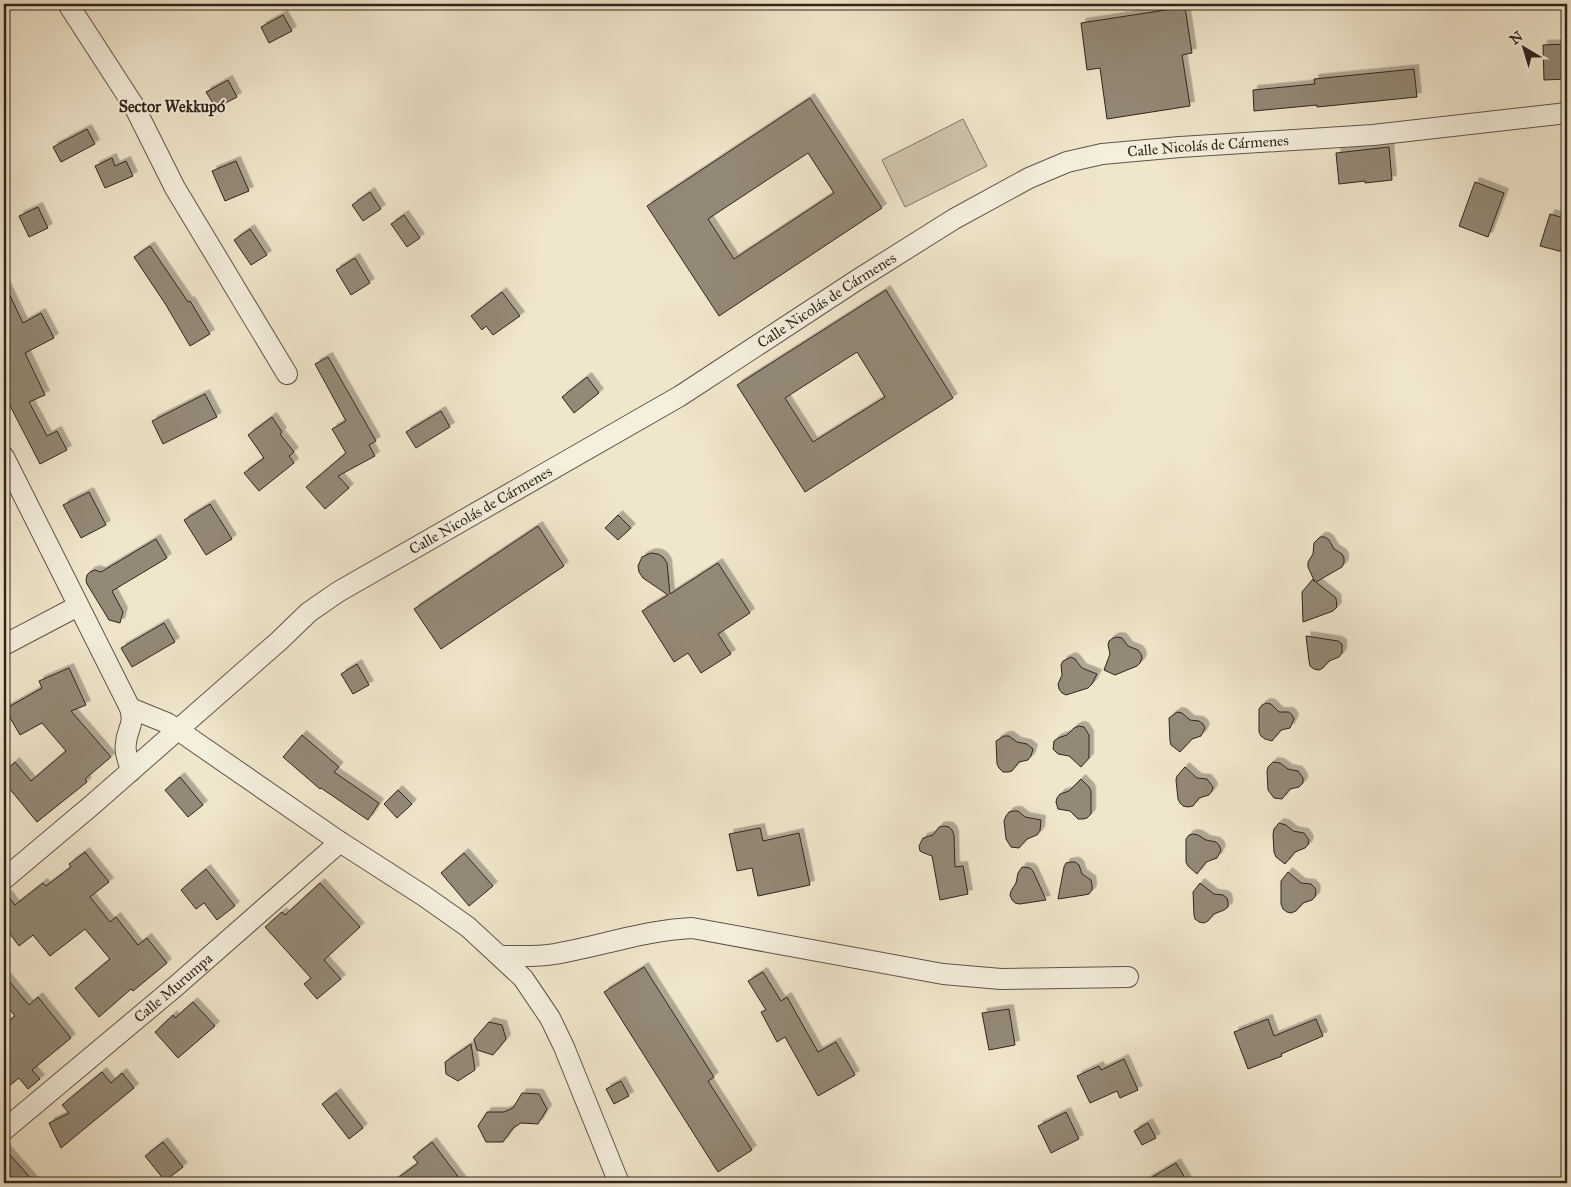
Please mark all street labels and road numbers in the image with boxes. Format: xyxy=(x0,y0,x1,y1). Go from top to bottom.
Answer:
street label: Calle Nicolás de Cármenes xyxy=(1126,131,1289,161)
street label: Calle Nicolás de Cármenes xyxy=(754,249,899,352)
street label: Calle Nicolás de Cármenes xyxy=(406,462,555,558)
street label: Calle Murumpa xyxy=(130,949,217,1026)

